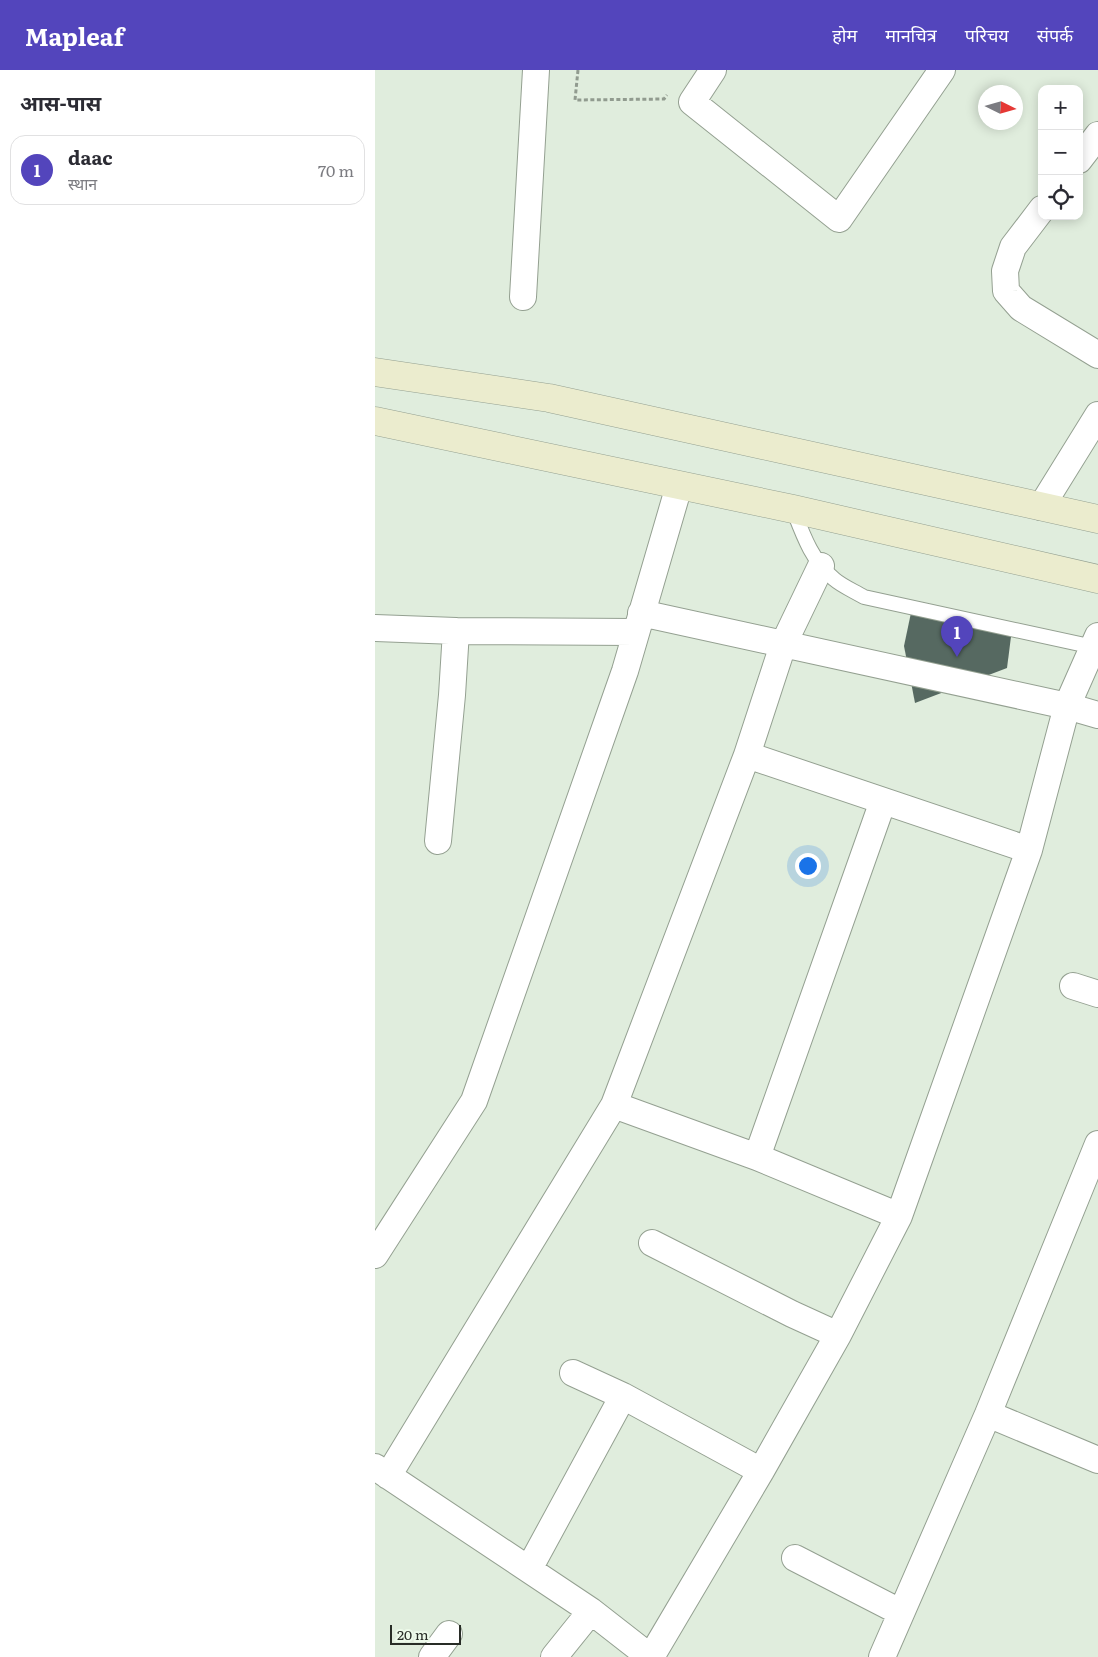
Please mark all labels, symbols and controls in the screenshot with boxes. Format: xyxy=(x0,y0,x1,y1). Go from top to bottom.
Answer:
text: Mapleaf xyxy=(25,18,124,53)
text: होम xyxy=(832,21,857,48)
text: मानचित्र xyxy=(885,21,937,48)
text: परिचय xyxy=(965,21,1009,48)
text: संपर्क xyxy=(1037,21,1073,48)
north arrow xyxy=(978,85,1023,130)
map controls xyxy=(1038,85,1083,220)
button: + xyxy=(1038,85,1083,130)
text: आस-पास xyxy=(20,86,101,117)
button: − xyxy=(1038,130,1083,175)
text: daac xyxy=(68,143,113,171)
text: 1 xyxy=(34,158,40,182)
text: 70 m xyxy=(318,158,354,182)
text: स्थान xyxy=(68,171,97,195)
button: locate xyxy=(1038,175,1083,220)
pin: 1 xyxy=(941,616,973,657)
your location xyxy=(795,853,821,879)
scale bar xyxy=(390,1622,461,1645)
text: 20 m xyxy=(397,1624,429,1644)

